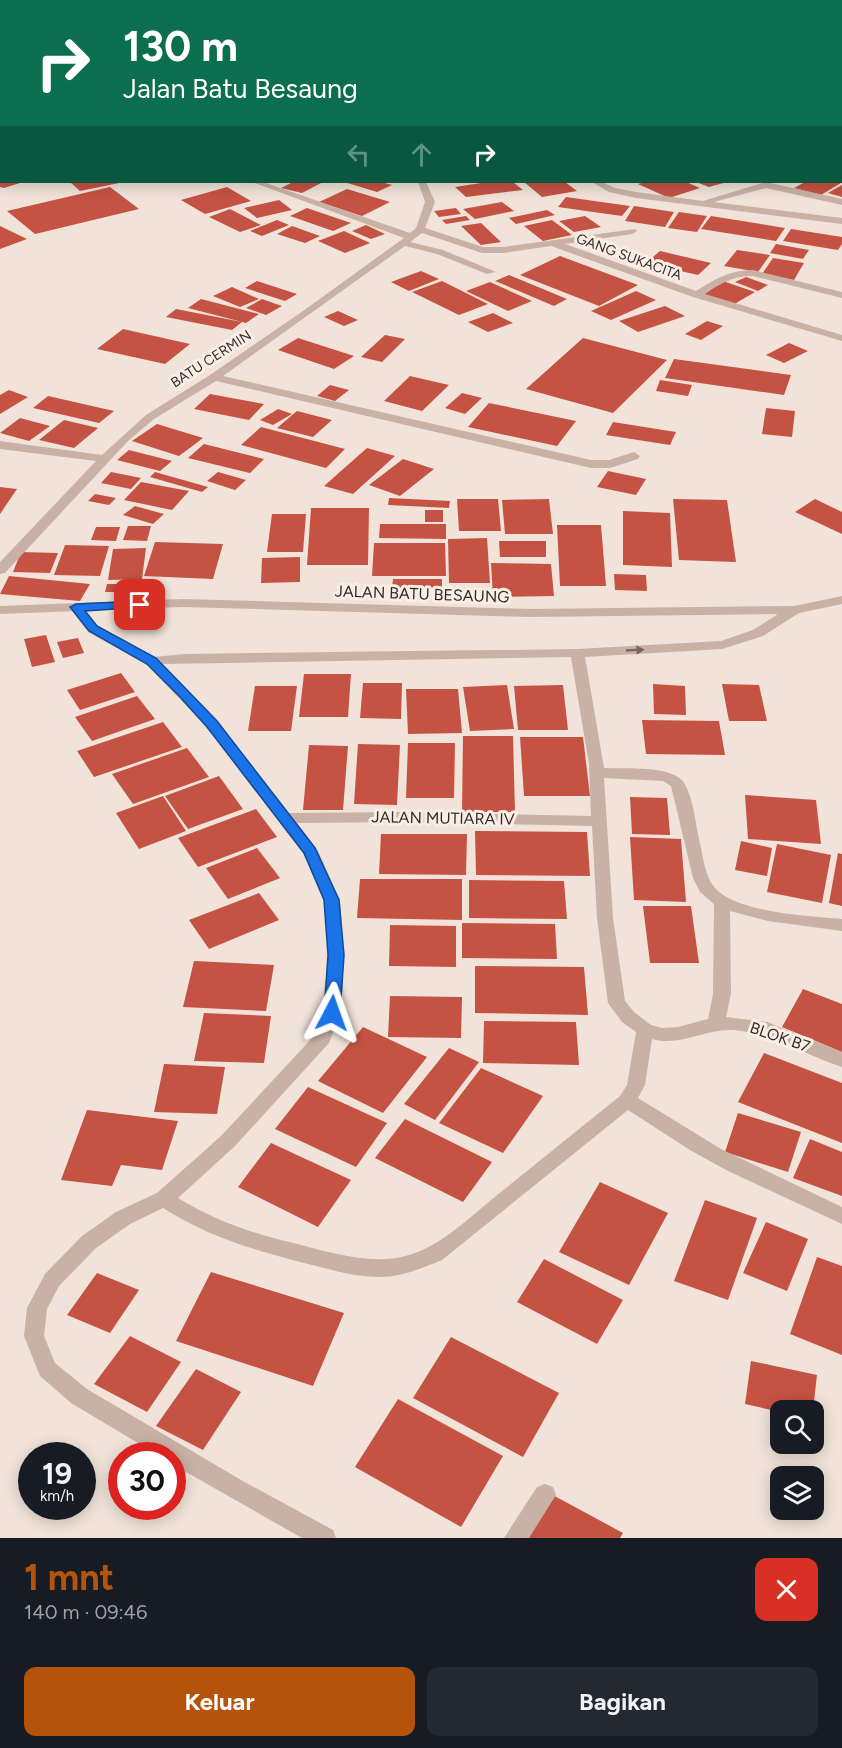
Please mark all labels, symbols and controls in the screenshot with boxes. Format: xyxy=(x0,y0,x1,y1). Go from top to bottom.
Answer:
text: 130 m xyxy=(123,21,238,72)
icon: right xyxy=(24,24,102,102)
text: Jalan Batu Besaung xyxy=(123,72,358,105)
icon: left xyxy=(342,138,375,171)
icon: ahead xyxy=(405,138,438,171)
icon: right xyxy=(468,138,501,171)
street label: GANG SUKACITA xyxy=(574,230,685,284)
street label: BATU CERMIN xyxy=(168,327,254,391)
pin xyxy=(114,579,165,630)
street label: JALAN BATU BESAUNG xyxy=(334,581,510,607)
icon: arrive xyxy=(123,588,156,621)
one-way arrow xyxy=(626,645,645,654)
street label: JALAN MUTIARA IV xyxy=(371,807,515,829)
position arrow xyxy=(300,981,364,1045)
street label: BLOK B7 xyxy=(747,1018,813,1056)
map controls xyxy=(770,1400,824,1520)
button: search xyxy=(770,1400,824,1454)
speed limit sign: 30 xyxy=(108,1442,186,1520)
text: 19 xyxy=(42,1455,72,1492)
button: layers xyxy=(770,1466,824,1520)
text: km/h xyxy=(40,1487,74,1505)
text: 1 mnt xyxy=(24,1556,114,1599)
button: close xyxy=(755,1558,818,1621)
text: 140 m · 09:46 xyxy=(24,1600,147,1624)
button: Keluar xyxy=(24,1667,415,1736)
button: Bagikan xyxy=(427,1667,818,1736)

